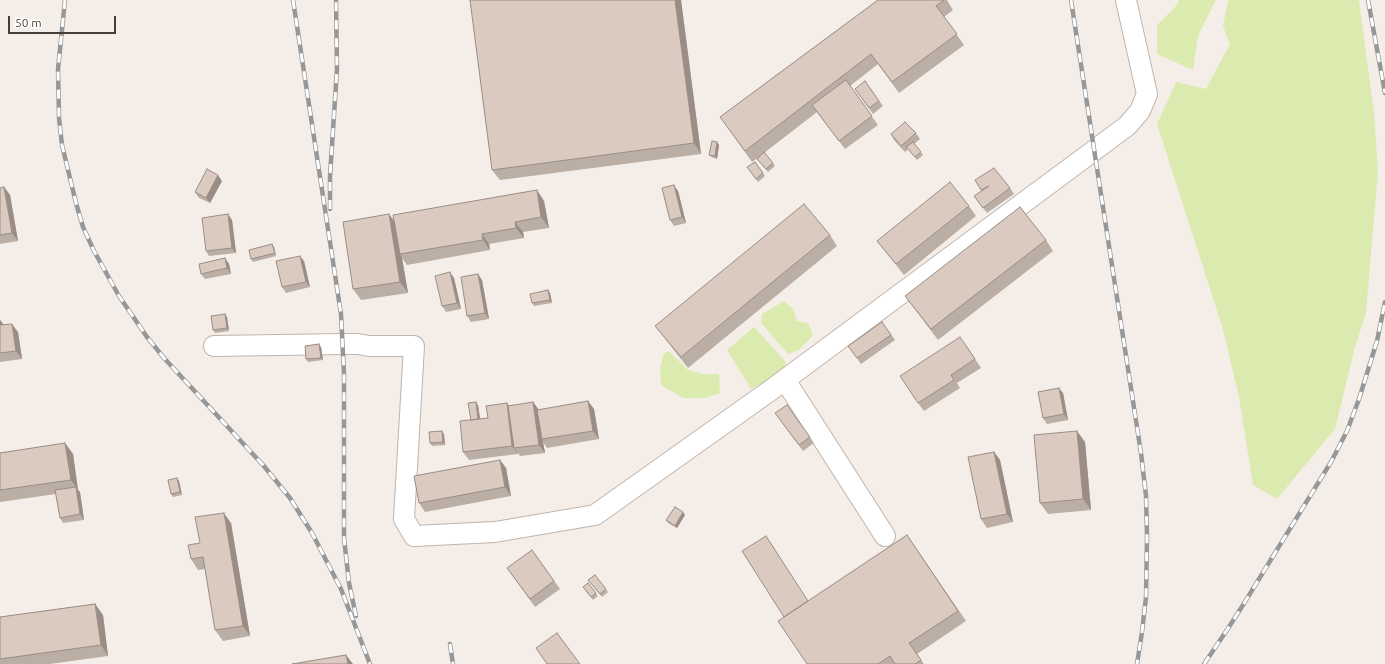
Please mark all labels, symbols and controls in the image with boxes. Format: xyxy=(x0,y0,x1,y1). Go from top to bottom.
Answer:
scale bar xyxy=(10,8,118,34)
text: 50 m xyxy=(15,16,42,29)

